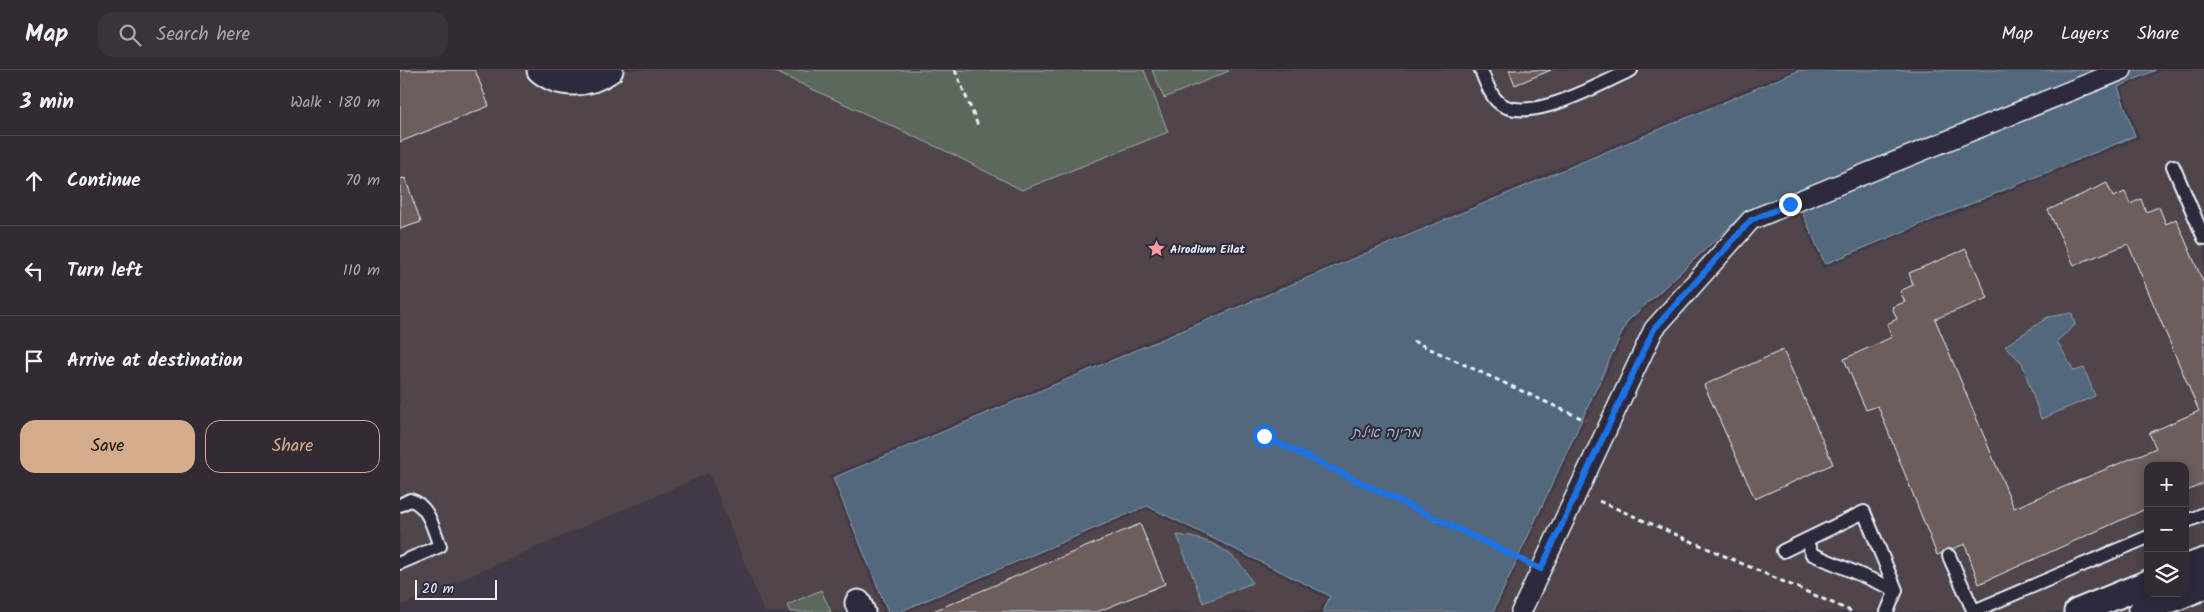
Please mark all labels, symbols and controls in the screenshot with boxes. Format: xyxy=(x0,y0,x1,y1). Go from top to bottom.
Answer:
search box xyxy=(98,12,448,57)
text: Map xyxy=(25,15,68,54)
text: Search here xyxy=(156,20,250,50)
text: Map xyxy=(2002,20,2033,49)
text: Layers xyxy=(2061,20,2109,49)
text: Share xyxy=(2137,20,2179,49)
icon: search xyxy=(116,21,144,49)
text: 3 min xyxy=(20,86,74,119)
text: Walk · 180 m xyxy=(290,90,380,115)
text: Continue xyxy=(67,166,140,196)
icon: ahead xyxy=(20,167,48,195)
text: 70 m xyxy=(345,168,380,193)
route end xyxy=(1779,193,1802,216)
place icon: Airodium Eilat xyxy=(1146,239,1166,259)
place label: Airodium Eilat xyxy=(1170,240,1245,259)
text: Turn left xyxy=(67,256,142,286)
icon: left xyxy=(20,257,48,285)
text: 110 m xyxy=(343,258,380,283)
text: Arrive at destination xyxy=(67,346,243,376)
icon: arrive xyxy=(20,347,48,375)
button: Save xyxy=(20,420,195,473)
button: Share xyxy=(205,420,380,473)
water label: מרינה אילת xyxy=(1350,422,1422,444)
route start xyxy=(1253,425,1276,448)
map controls xyxy=(2144,462,2189,597)
button: + xyxy=(2144,462,2189,507)
button: − xyxy=(2144,507,2189,552)
button: layers xyxy=(2144,552,2189,597)
scale bar xyxy=(415,577,498,600)
text: 20 m xyxy=(422,578,454,600)

